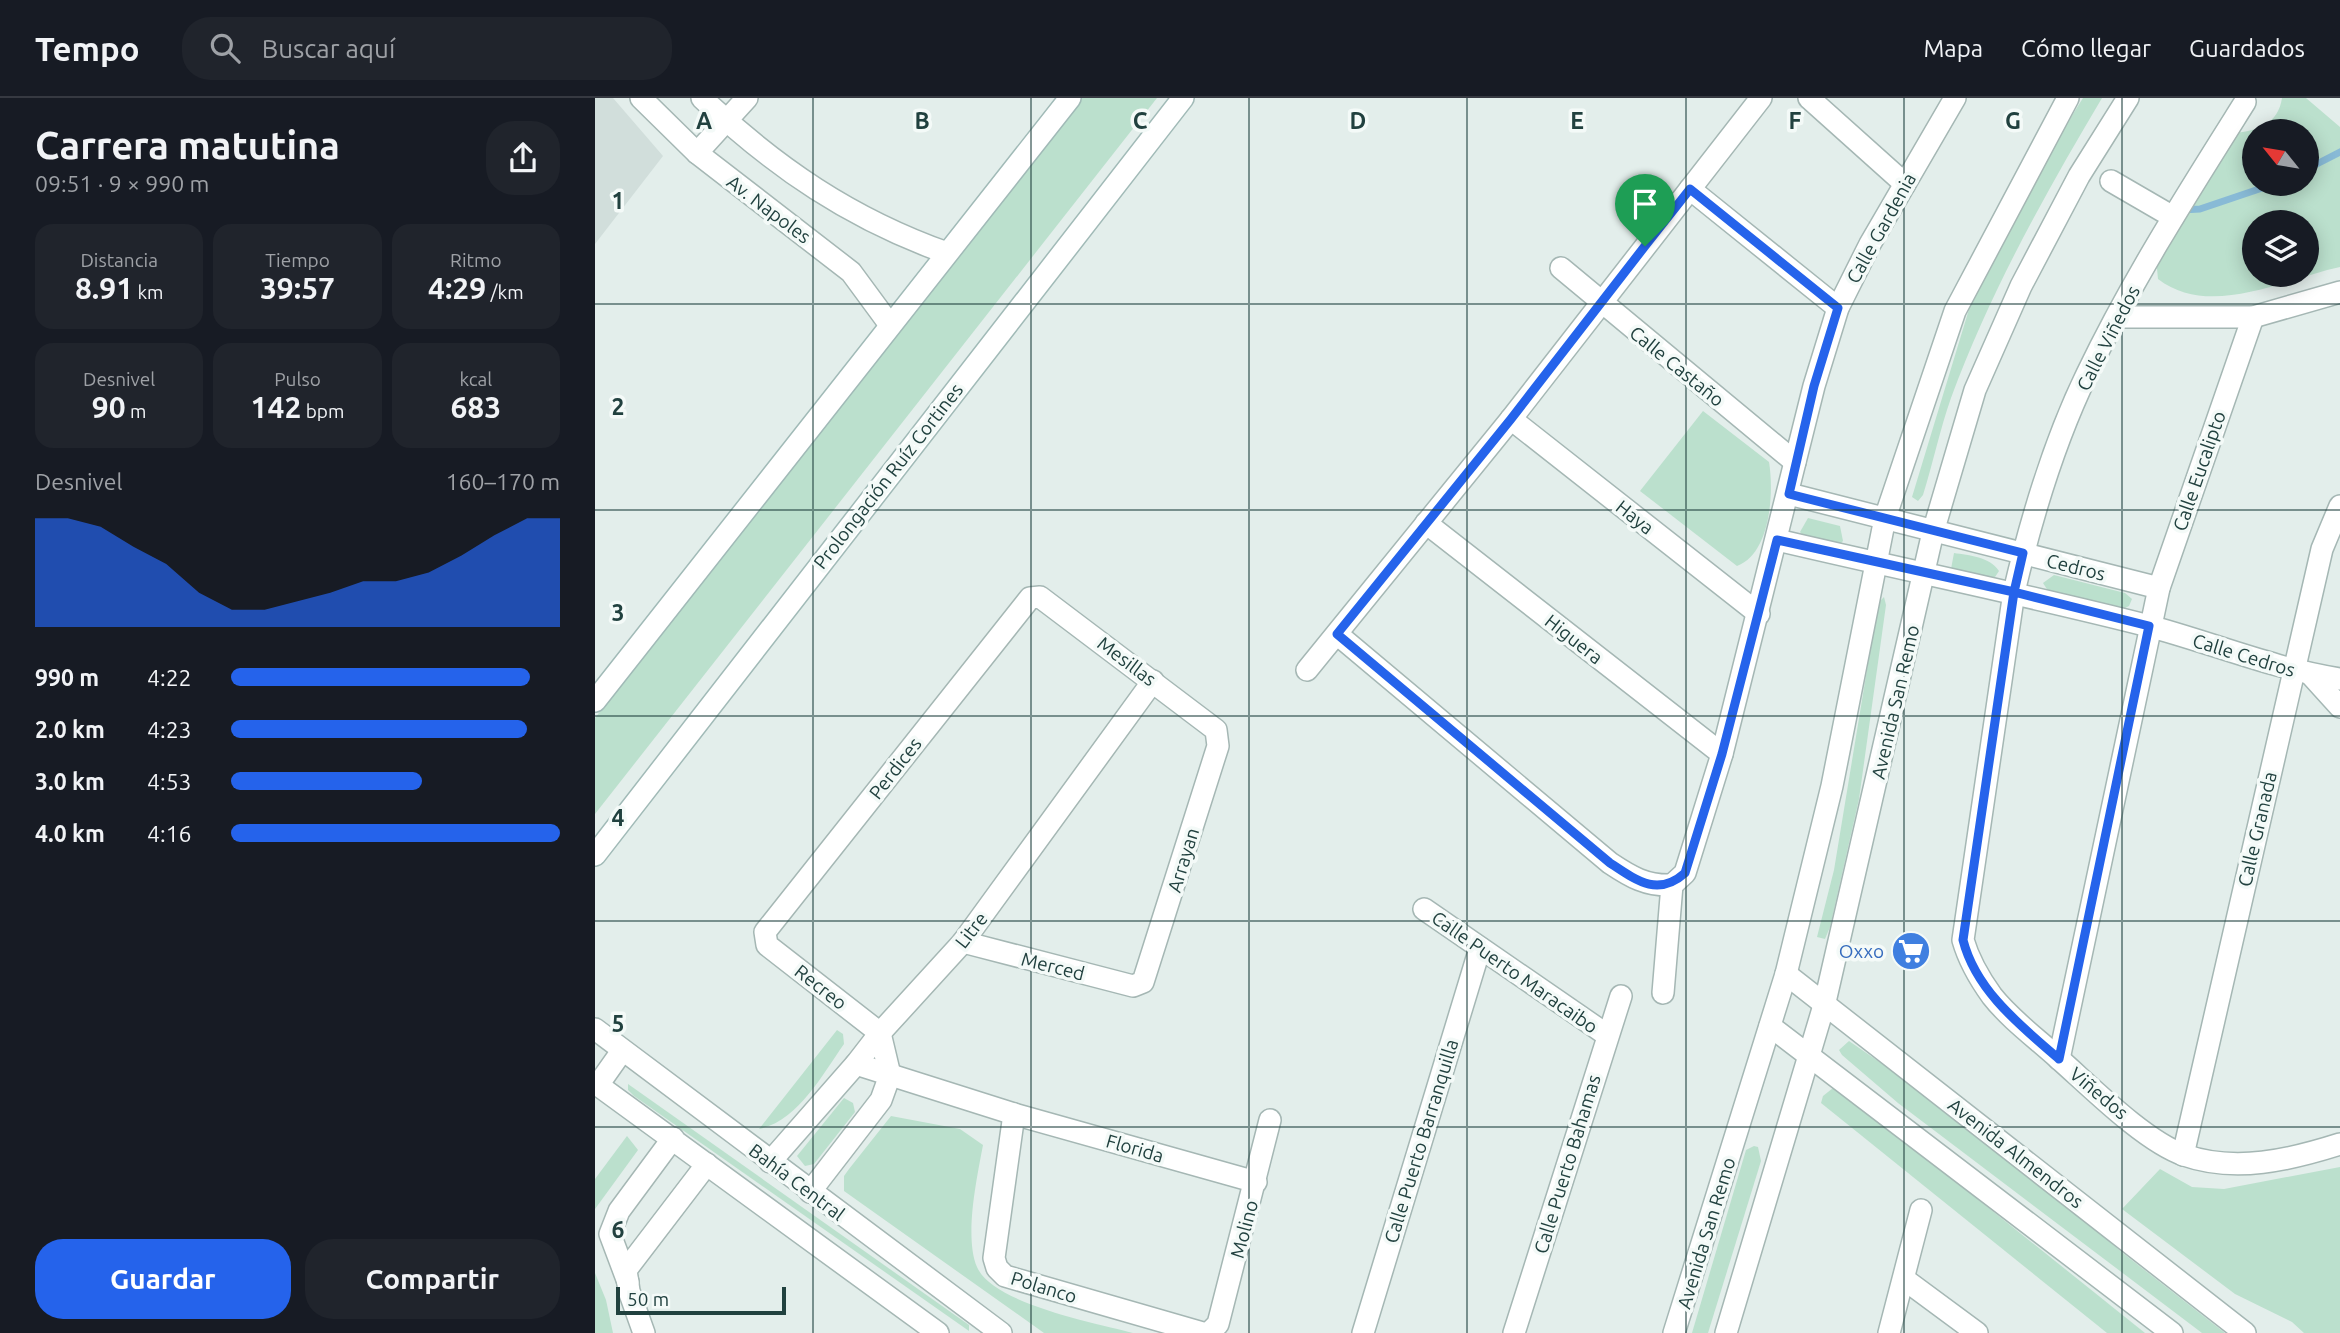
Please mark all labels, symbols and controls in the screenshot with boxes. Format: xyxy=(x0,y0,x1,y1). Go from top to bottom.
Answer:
search box xyxy=(182,17,672,80)
icon: search xyxy=(206,29,244,67)
text: Tempo xyxy=(35,30,140,67)
text: Buscar aquí xyxy=(262,34,395,63)
text: Mapa xyxy=(1923,35,1983,62)
text: Cómo llegar xyxy=(2021,35,2151,62)
text: Guardados xyxy=(2189,35,2305,62)
text: A xyxy=(696,108,712,133)
text: B xyxy=(914,108,930,133)
text: C xyxy=(1133,108,1148,133)
text: D xyxy=(1350,108,1366,133)
text: E xyxy=(1570,108,1584,133)
text: F xyxy=(1789,108,1802,133)
text: G xyxy=(2005,108,2021,133)
north arrow xyxy=(2242,119,2319,196)
map controls xyxy=(2242,119,2319,287)
button: share xyxy=(486,121,560,195)
text: Carrera matutina xyxy=(35,124,340,166)
street label: Calle Gardenia xyxy=(1842,169,1920,287)
street label: Av. Napoles xyxy=(723,170,815,248)
text: 09:51 · 9 × 990 m xyxy=(35,171,209,196)
pin xyxy=(1615,174,1675,246)
icon: arrive xyxy=(1626,185,1664,223)
text: 1 xyxy=(612,188,624,213)
button: layers xyxy=(2242,210,2319,287)
text: Distancia xyxy=(80,249,158,271)
text: Tiempo xyxy=(265,249,330,271)
text: Ritmo xyxy=(450,249,502,271)
text: 8.91 xyxy=(75,271,133,305)
text: 39:57 xyxy=(260,271,335,305)
text: 4:29 xyxy=(428,271,486,305)
text: km xyxy=(133,281,163,303)
text: /km xyxy=(486,281,524,303)
street label: Calle Viñedos xyxy=(2072,282,2144,394)
street label: Calle Castaño xyxy=(1625,321,1729,411)
text: Desnivel xyxy=(83,368,155,390)
text: Pulso xyxy=(274,368,321,390)
text: kcal xyxy=(459,368,492,390)
street label: Prolongación Ruíz Cortines xyxy=(809,379,967,573)
text: 90 xyxy=(92,390,126,424)
text: 142 xyxy=(251,390,301,424)
text: 683 xyxy=(450,390,501,424)
text: 2 xyxy=(612,394,624,419)
text: m xyxy=(126,400,146,422)
text: bpm xyxy=(301,400,344,422)
street label: Calle Eucalipto xyxy=(2168,408,2230,534)
text: Desnivel xyxy=(35,469,123,494)
text: 160–170 m xyxy=(446,469,560,494)
street label: Haya xyxy=(1612,495,1658,539)
street label: Cedros xyxy=(2044,549,2108,585)
text: 3 xyxy=(612,600,624,625)
street label: Higuera xyxy=(1541,610,1607,668)
street label: Avenida San Remo xyxy=(1867,623,1923,781)
street label: Calle Cedros xyxy=(2190,629,2298,681)
street label: Mesillas xyxy=(1093,632,1161,690)
text: 990 m xyxy=(35,665,99,690)
text: 4:22 xyxy=(147,665,192,690)
text: 2.0 km xyxy=(35,717,105,742)
text: 4:23 xyxy=(147,717,192,742)
street label: Perdices xyxy=(864,733,926,803)
text: 3.0 km xyxy=(35,769,105,794)
text: 4:53 xyxy=(147,769,192,794)
street label: Calle Granada xyxy=(2233,769,2281,889)
text: 4 xyxy=(612,805,625,830)
text: 4.0 km xyxy=(35,821,105,846)
text: 4:16 xyxy=(147,821,192,846)
street label: Arrayan xyxy=(1163,825,1203,895)
street label: Calle Puerto Maracaibo xyxy=(1428,906,1602,1038)
street label: Litre xyxy=(950,908,992,952)
supermarket icon: Oxxo xyxy=(1890,930,1932,972)
place label: Oxxo xyxy=(1839,940,1884,962)
street label: Merced xyxy=(1019,948,1087,984)
street label: Recreo xyxy=(791,960,851,1014)
text: 5 xyxy=(612,1011,624,1036)
street label: Calle Puerto Barranquilla xyxy=(1379,1036,1463,1246)
street label: Viñedos xyxy=(2065,1062,2133,1124)
street label: Calle Puerto Bahamas xyxy=(1529,1072,1605,1256)
street label: Avenida Almendros xyxy=(1944,1093,2088,1213)
street label: Florida xyxy=(1104,1129,1166,1167)
street label: Bahía Central xyxy=(745,1139,849,1225)
street label: Avenida San Remo xyxy=(1672,1155,1740,1311)
street label: Molino xyxy=(1226,1198,1262,1260)
text: 6 xyxy=(612,1217,625,1242)
button: Guardar xyxy=(35,1239,291,1319)
button: Compartir xyxy=(305,1239,560,1319)
street label: Polanco xyxy=(1008,1267,1080,1307)
scale bar xyxy=(616,1284,786,1316)
text: 50 m xyxy=(627,1288,669,1310)

